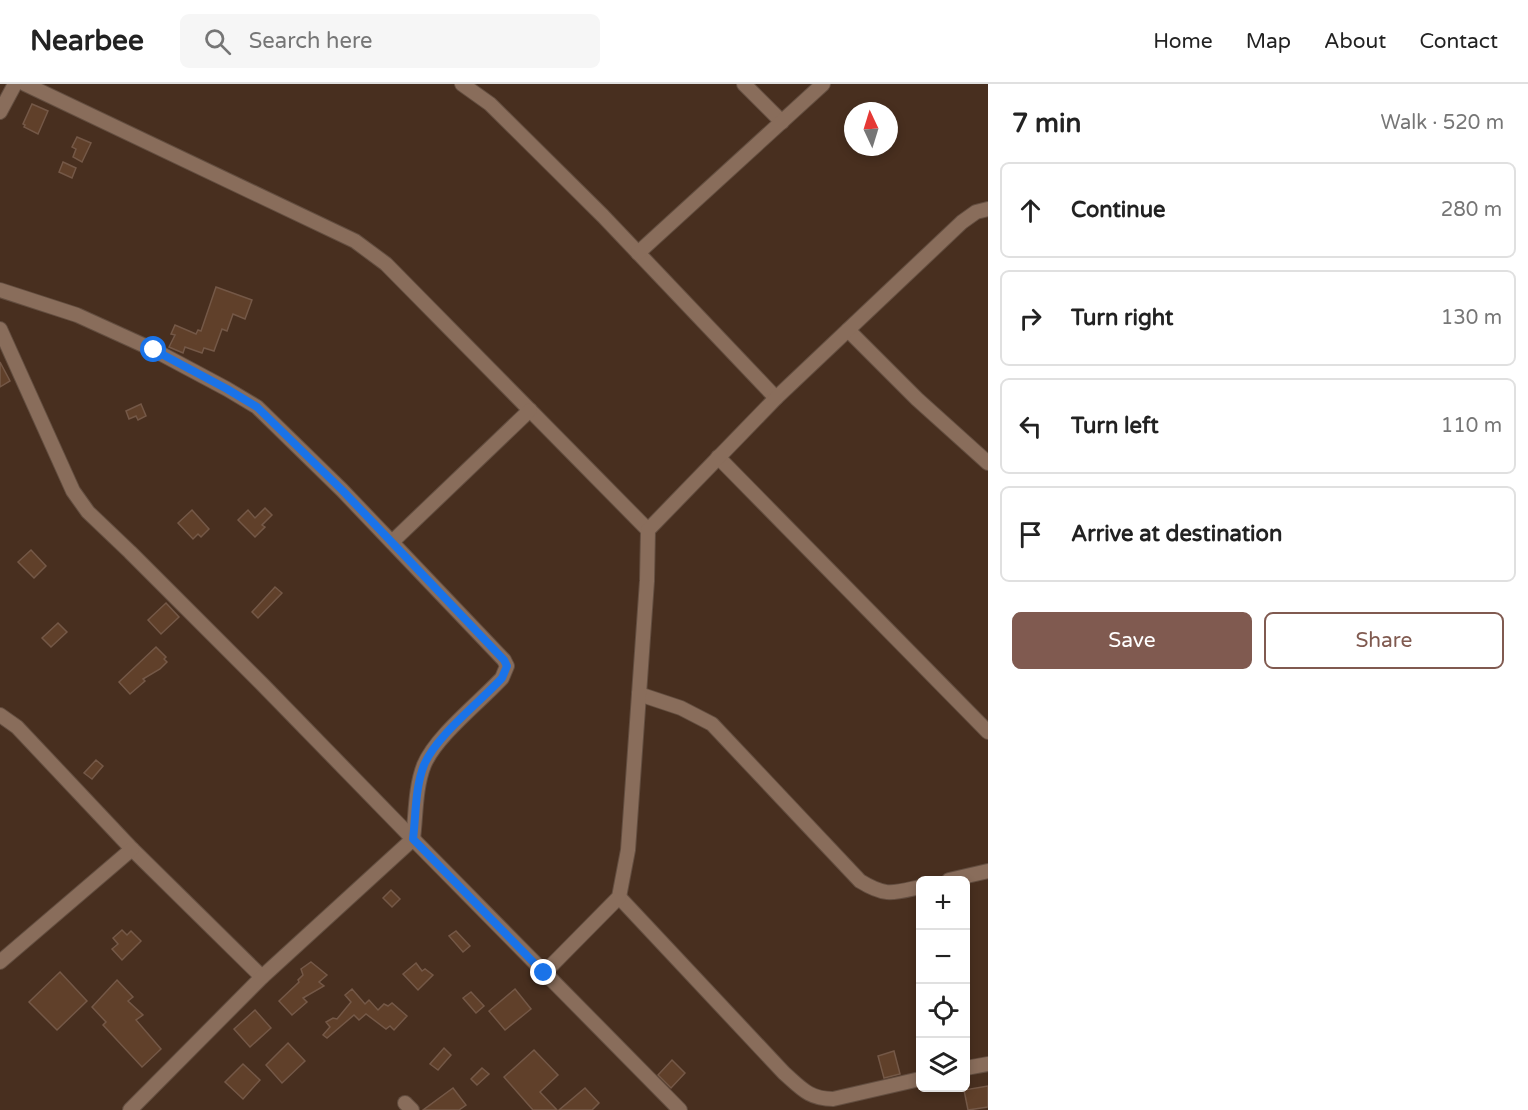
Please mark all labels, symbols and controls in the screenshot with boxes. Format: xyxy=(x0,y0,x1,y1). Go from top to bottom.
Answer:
search box xyxy=(180,14,600,68)
text: Nearbee xyxy=(30,24,144,58)
icon: search xyxy=(201,25,234,58)
text: Search here xyxy=(249,28,372,54)
text: Home xyxy=(1153,29,1213,54)
text: Map xyxy=(1246,29,1291,54)
text: About xyxy=(1324,29,1386,54)
text: Contact xyxy=(1419,29,1498,54)
north arrow xyxy=(844,102,898,156)
text: 7 min xyxy=(1012,108,1081,139)
text: Walk · 520 m xyxy=(1381,111,1504,135)
icon: ahead xyxy=(1014,194,1047,227)
text: Continue xyxy=(1071,197,1166,223)
text: 280 m xyxy=(1441,198,1502,222)
icon: right xyxy=(1014,302,1047,335)
text: Turn right xyxy=(1071,305,1173,331)
text: 130 m xyxy=(1441,306,1502,330)
route start xyxy=(140,336,166,362)
icon: left xyxy=(1014,410,1047,443)
text: Turn left xyxy=(1071,413,1159,439)
text: 110 m xyxy=(1441,414,1502,438)
icon: arrive xyxy=(1014,518,1047,551)
text: Arrive at destination xyxy=(1071,521,1282,547)
button: Save xyxy=(1012,612,1252,669)
button: Share xyxy=(1264,612,1504,669)
map controls xyxy=(916,876,970,1092)
button: + xyxy=(916,876,970,930)
button: − xyxy=(916,930,970,984)
route end xyxy=(530,959,556,985)
button: locate xyxy=(916,984,970,1038)
button: layers xyxy=(916,1038,970,1092)

